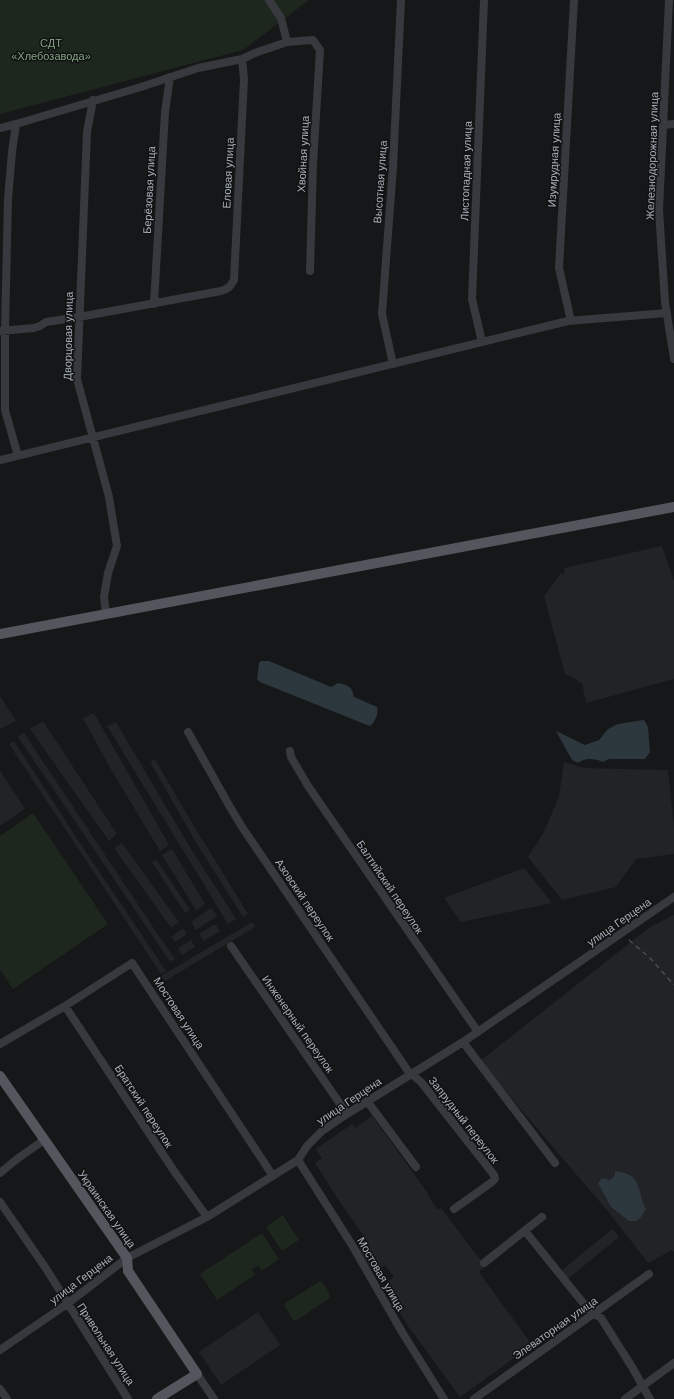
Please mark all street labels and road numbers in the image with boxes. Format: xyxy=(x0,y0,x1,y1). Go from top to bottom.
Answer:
street label: Железнодорожная улица xyxy=(644,91,660,220)
street label: Изумрудная улица xyxy=(546,111,563,208)
street label: Хвойная улица xyxy=(295,114,311,193)
street label: Листопадная улица xyxy=(458,120,474,221)
street label: Еловая улица xyxy=(220,136,236,209)
street label: Высотная улица xyxy=(371,139,389,224)
street label: Берёзовая улица xyxy=(141,145,157,234)
street label: Дворцовая улица xyxy=(61,291,75,380)
street label: Балтийский переулок xyxy=(354,838,426,936)
street label: Азовский переулок xyxy=(273,857,337,944)
street label: улица Герцена xyxy=(585,895,654,948)
street label: Инженерный переулок xyxy=(260,973,336,1075)
street label: Мостовая улица xyxy=(151,975,207,1052)
street label: Братский переулок xyxy=(113,1062,175,1150)
street label: улица Герцена xyxy=(314,1074,384,1127)
street label: Запрудный переулок xyxy=(427,1074,502,1166)
street label: Украинская улица xyxy=(76,1168,139,1251)
street label: Мостовая улица xyxy=(355,1235,407,1314)
street label: улица Герцена xyxy=(47,1251,115,1306)
street label: Элеваторная улица xyxy=(510,1294,600,1362)
street label: Привольная улица xyxy=(75,1301,137,1388)

